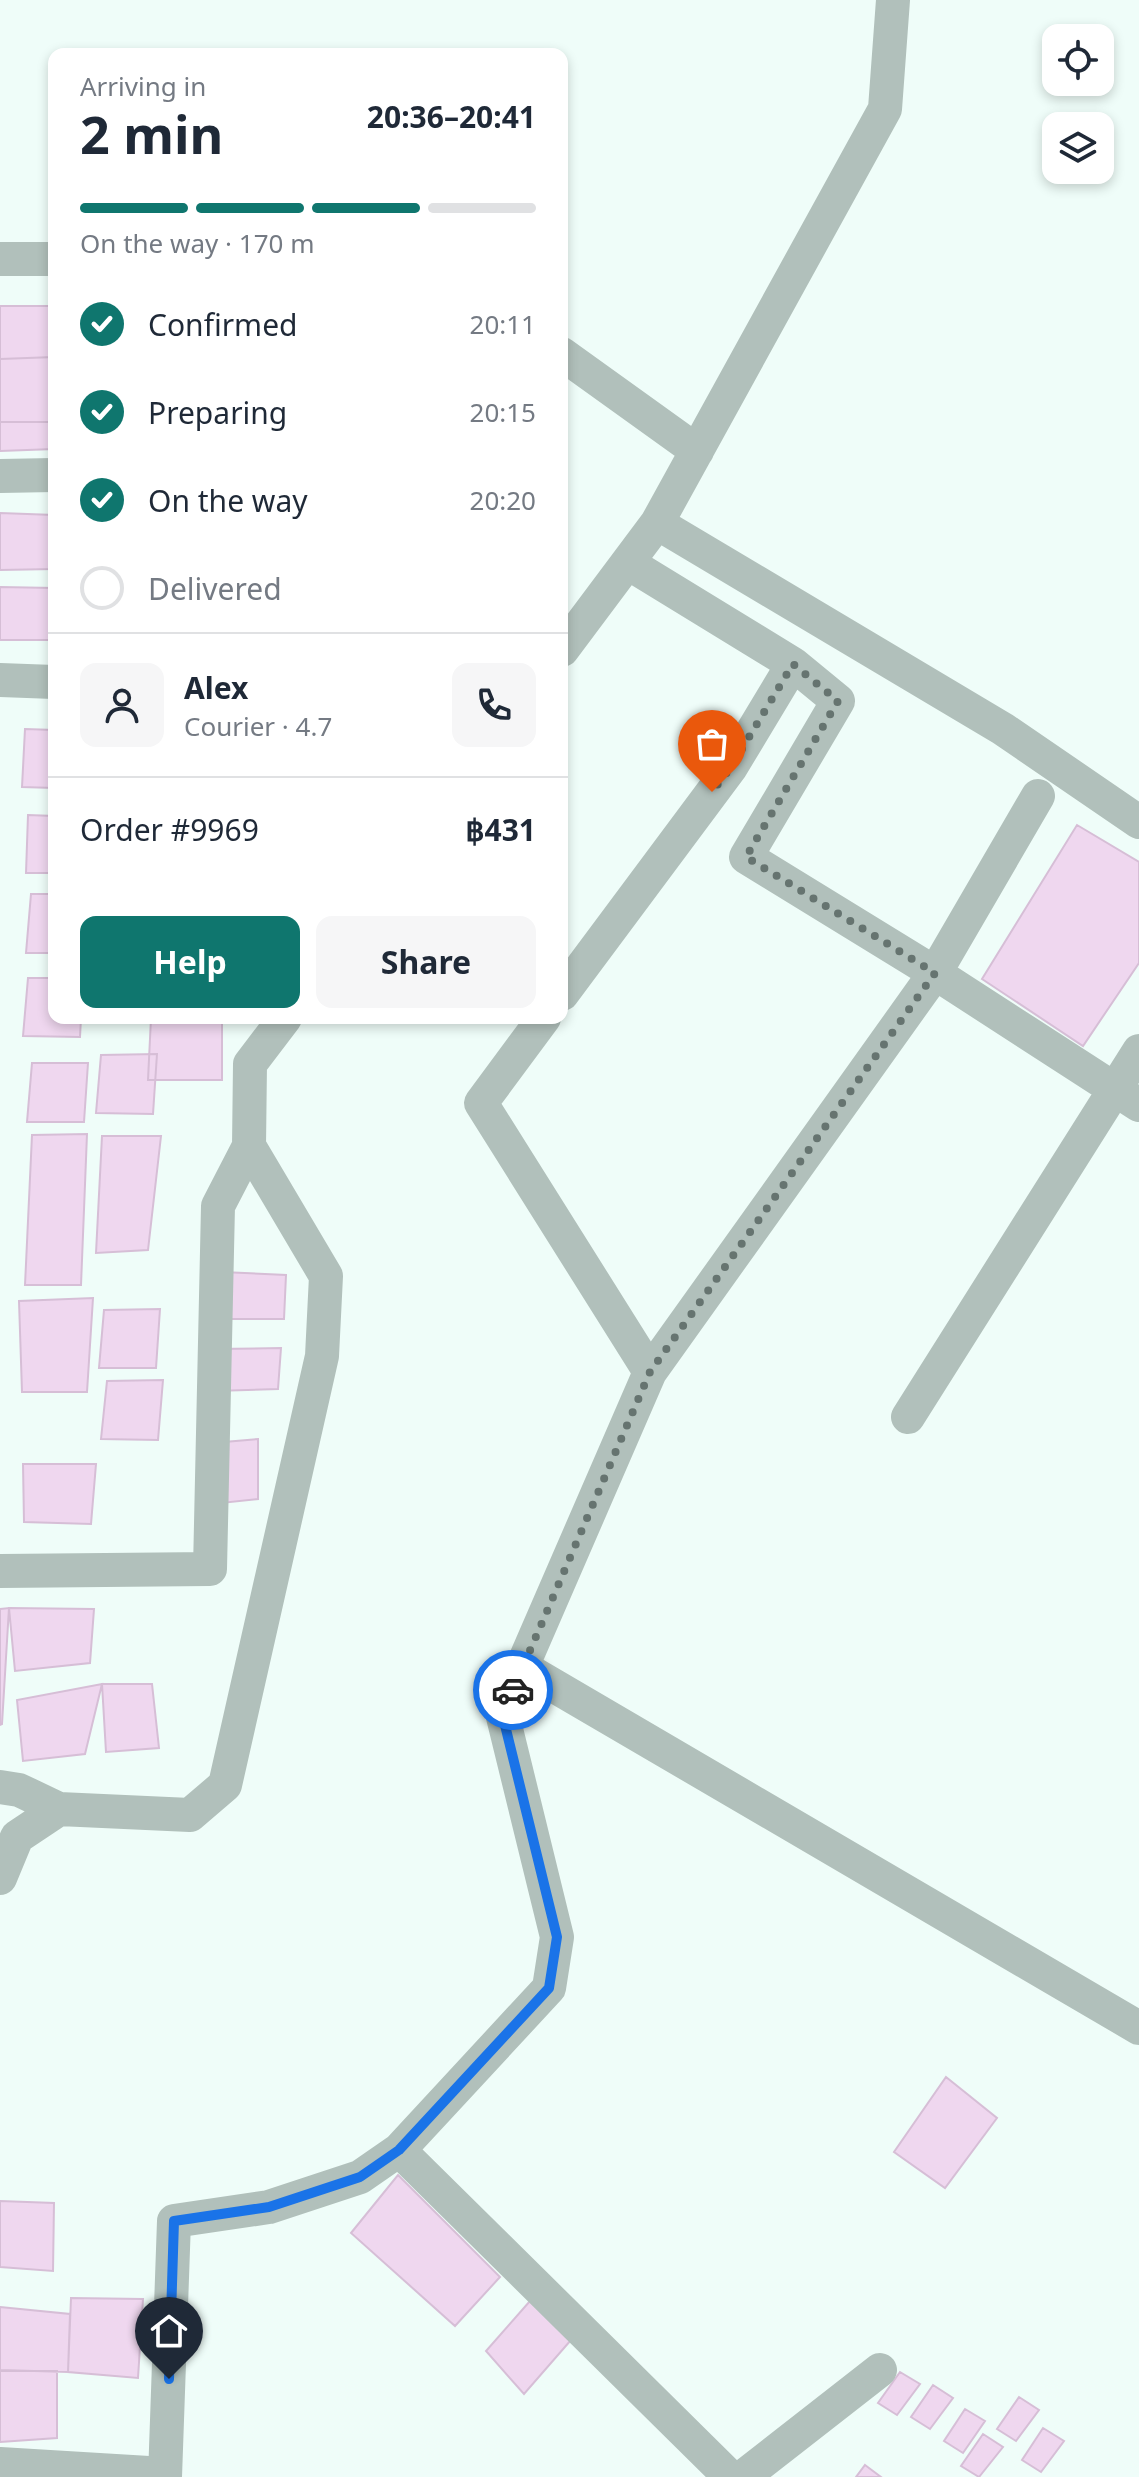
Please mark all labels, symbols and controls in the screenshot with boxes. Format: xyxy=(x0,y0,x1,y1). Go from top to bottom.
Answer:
map controls xyxy=(1042,24,1114,184)
button: locate xyxy=(1042,24,1114,96)
text: Arriving in xyxy=(80,68,206,104)
text: 20:36–20:41 xyxy=(367,96,536,137)
text: 2 min xyxy=(80,98,223,169)
button: layers xyxy=(1042,112,1114,184)
text: On the way · 170 m xyxy=(80,225,314,261)
icon: check xyxy=(80,302,124,346)
text: Confirmed xyxy=(148,304,298,345)
text: 20:11 xyxy=(470,306,536,342)
icon: check xyxy=(80,390,124,434)
text: Preparing xyxy=(148,392,287,433)
text: 20:15 xyxy=(470,394,536,430)
icon: check xyxy=(80,478,124,522)
text: On the way xyxy=(148,480,308,521)
text: 20:20 xyxy=(470,482,536,518)
text: Delivered xyxy=(148,568,282,609)
button: person xyxy=(80,663,164,747)
button: phone xyxy=(452,663,536,747)
text: Alex xyxy=(184,667,248,708)
text: Courier · 4.7 xyxy=(184,708,332,744)
pin xyxy=(678,710,746,792)
icon: bag xyxy=(690,722,734,766)
text: Order #9969 xyxy=(80,809,259,850)
text: ฿431 xyxy=(465,809,536,850)
button: Help xyxy=(80,916,300,1008)
button: Share xyxy=(316,916,536,1008)
courier xyxy=(473,1650,553,1730)
icon: car xyxy=(491,1668,535,1712)
pin xyxy=(135,2297,203,2379)
icon: home xyxy=(147,2309,191,2353)

